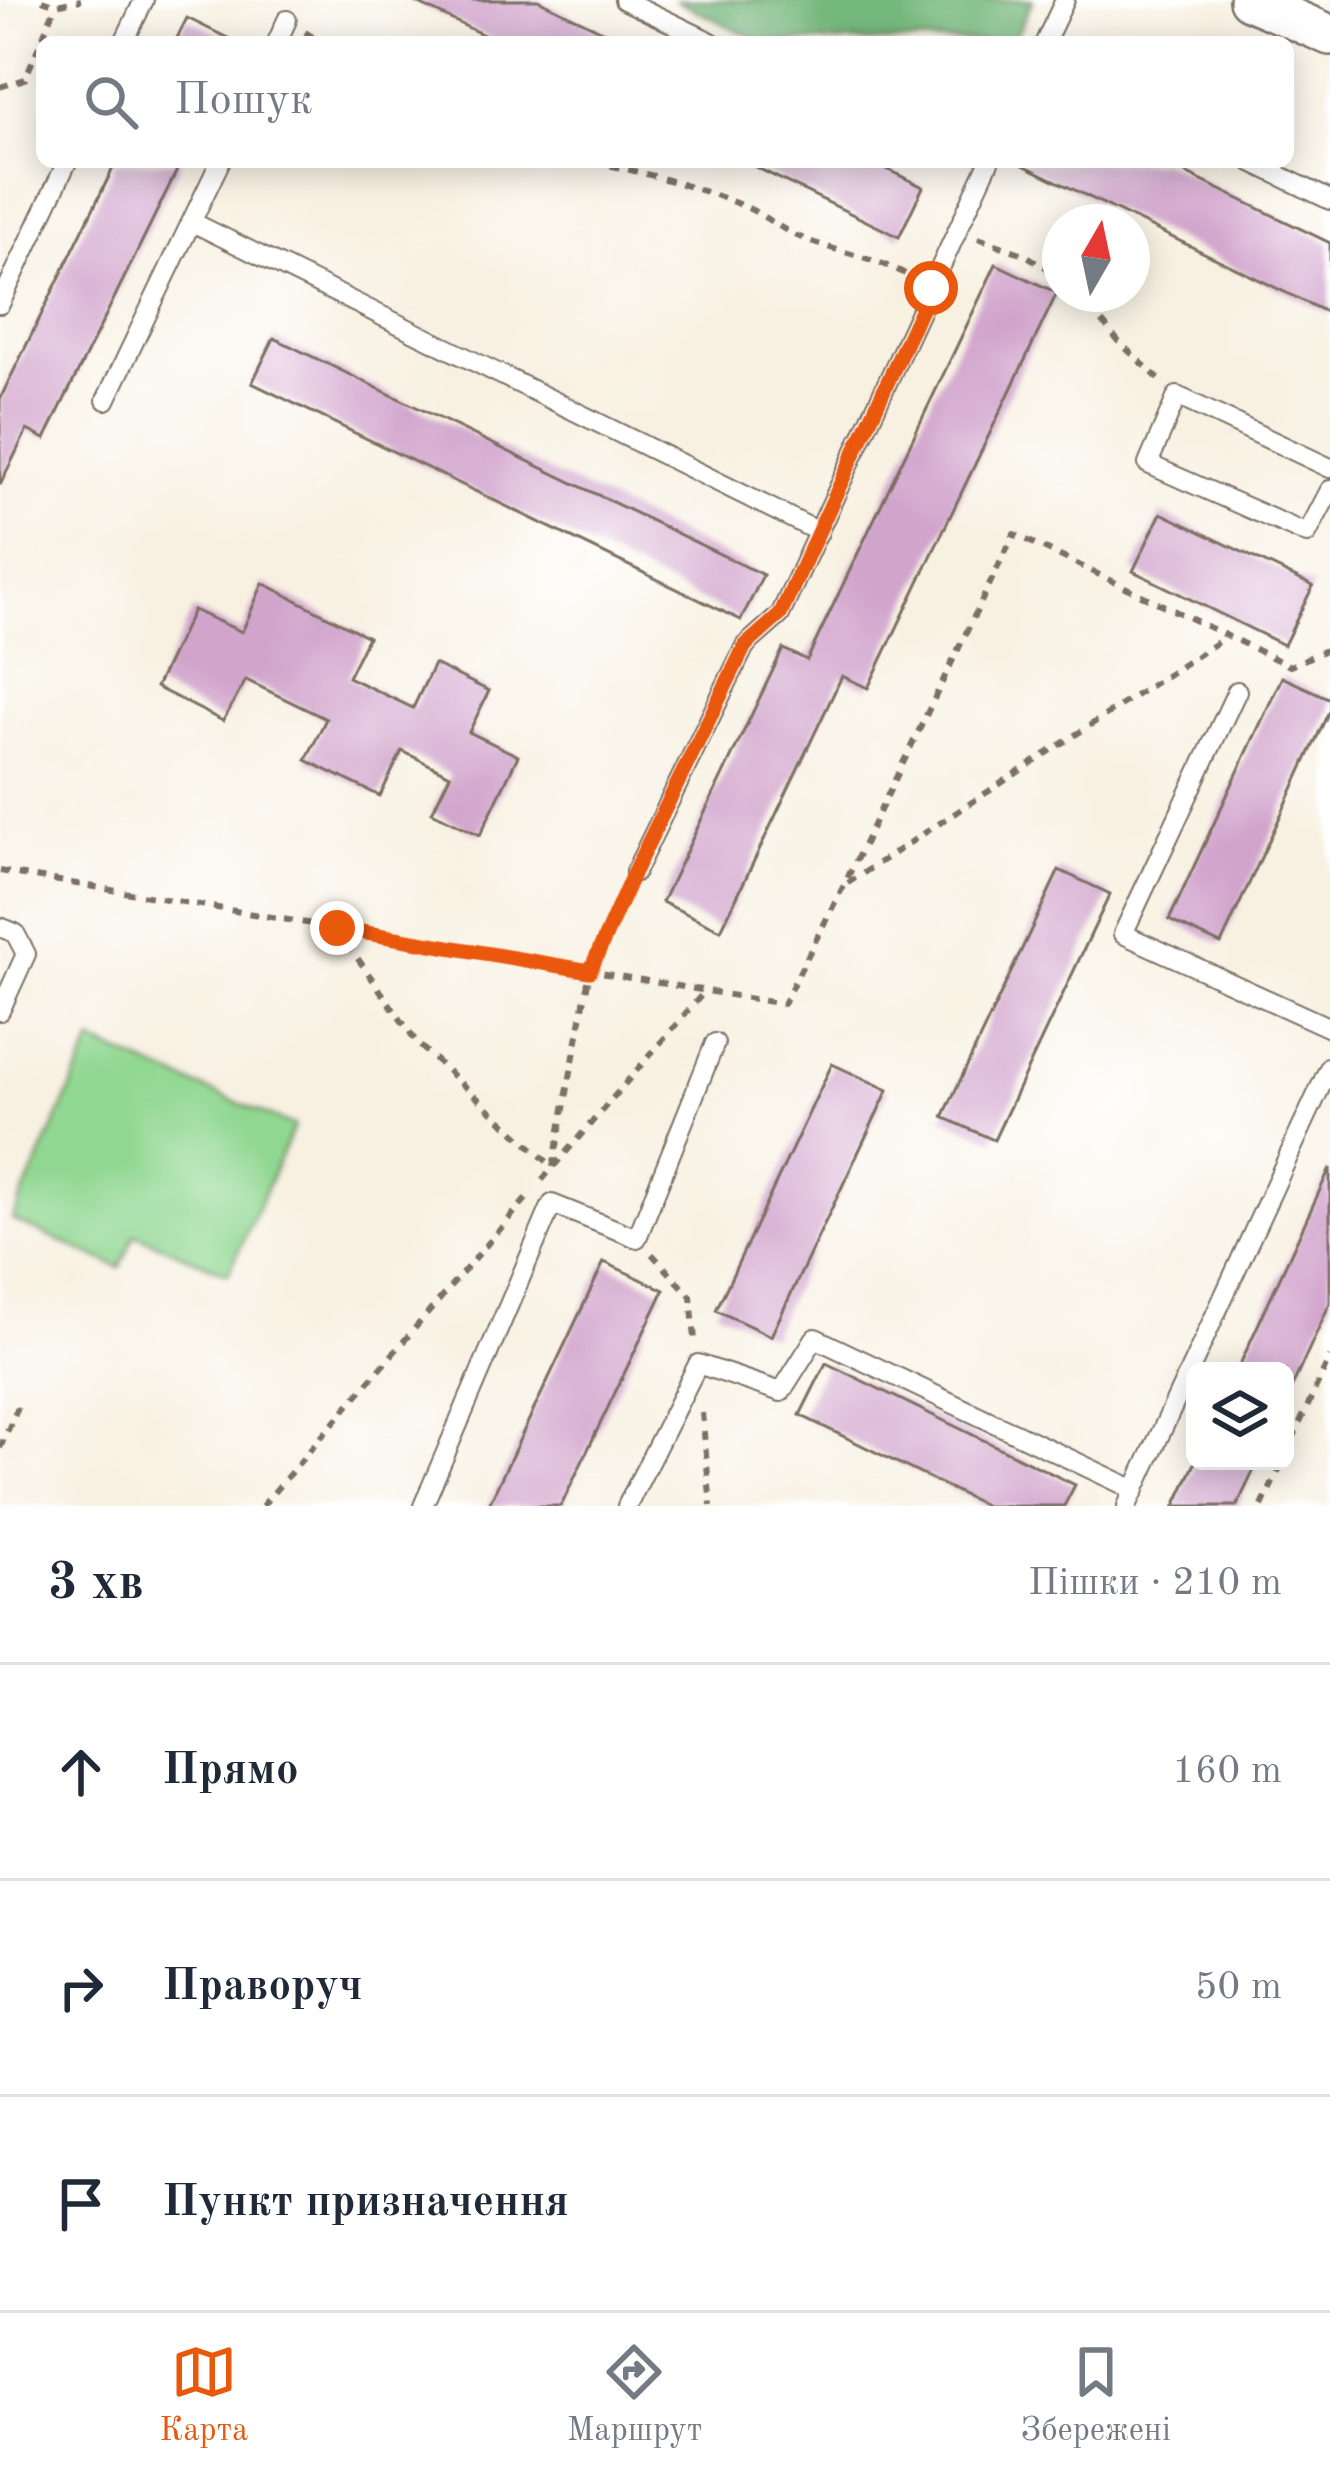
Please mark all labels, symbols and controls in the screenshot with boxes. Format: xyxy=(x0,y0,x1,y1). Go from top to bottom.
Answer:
search box xyxy=(36,36,1294,168)
icon: search xyxy=(78,69,144,135)
text: Пошук xyxy=(174,79,313,124)
north arrow xyxy=(1042,204,1150,312)
route start xyxy=(904,261,958,315)
route end xyxy=(310,901,364,955)
map controls xyxy=(1186,1362,1294,1470)
button: layers xyxy=(1186,1362,1294,1470)
text: 3 хв xyxy=(48,1559,144,1610)
text: Пішки · 210 m xyxy=(1028,1564,1282,1603)
icon: ahead xyxy=(48,1739,114,1805)
text: Прямо xyxy=(162,1749,299,1794)
text: 160 m xyxy=(1172,1752,1282,1791)
icon: right xyxy=(48,1955,114,2021)
text: Праворуч xyxy=(162,1965,363,2010)
text: 50 m xyxy=(1195,1968,1282,2007)
icon: arrive xyxy=(48,2171,114,2237)
text: Пункт призначення xyxy=(162,2181,569,2226)
tab: Карта xyxy=(159,2339,248,2452)
tab: Маршрут xyxy=(567,2339,702,2452)
tab: Збережені xyxy=(1021,2339,1171,2452)

